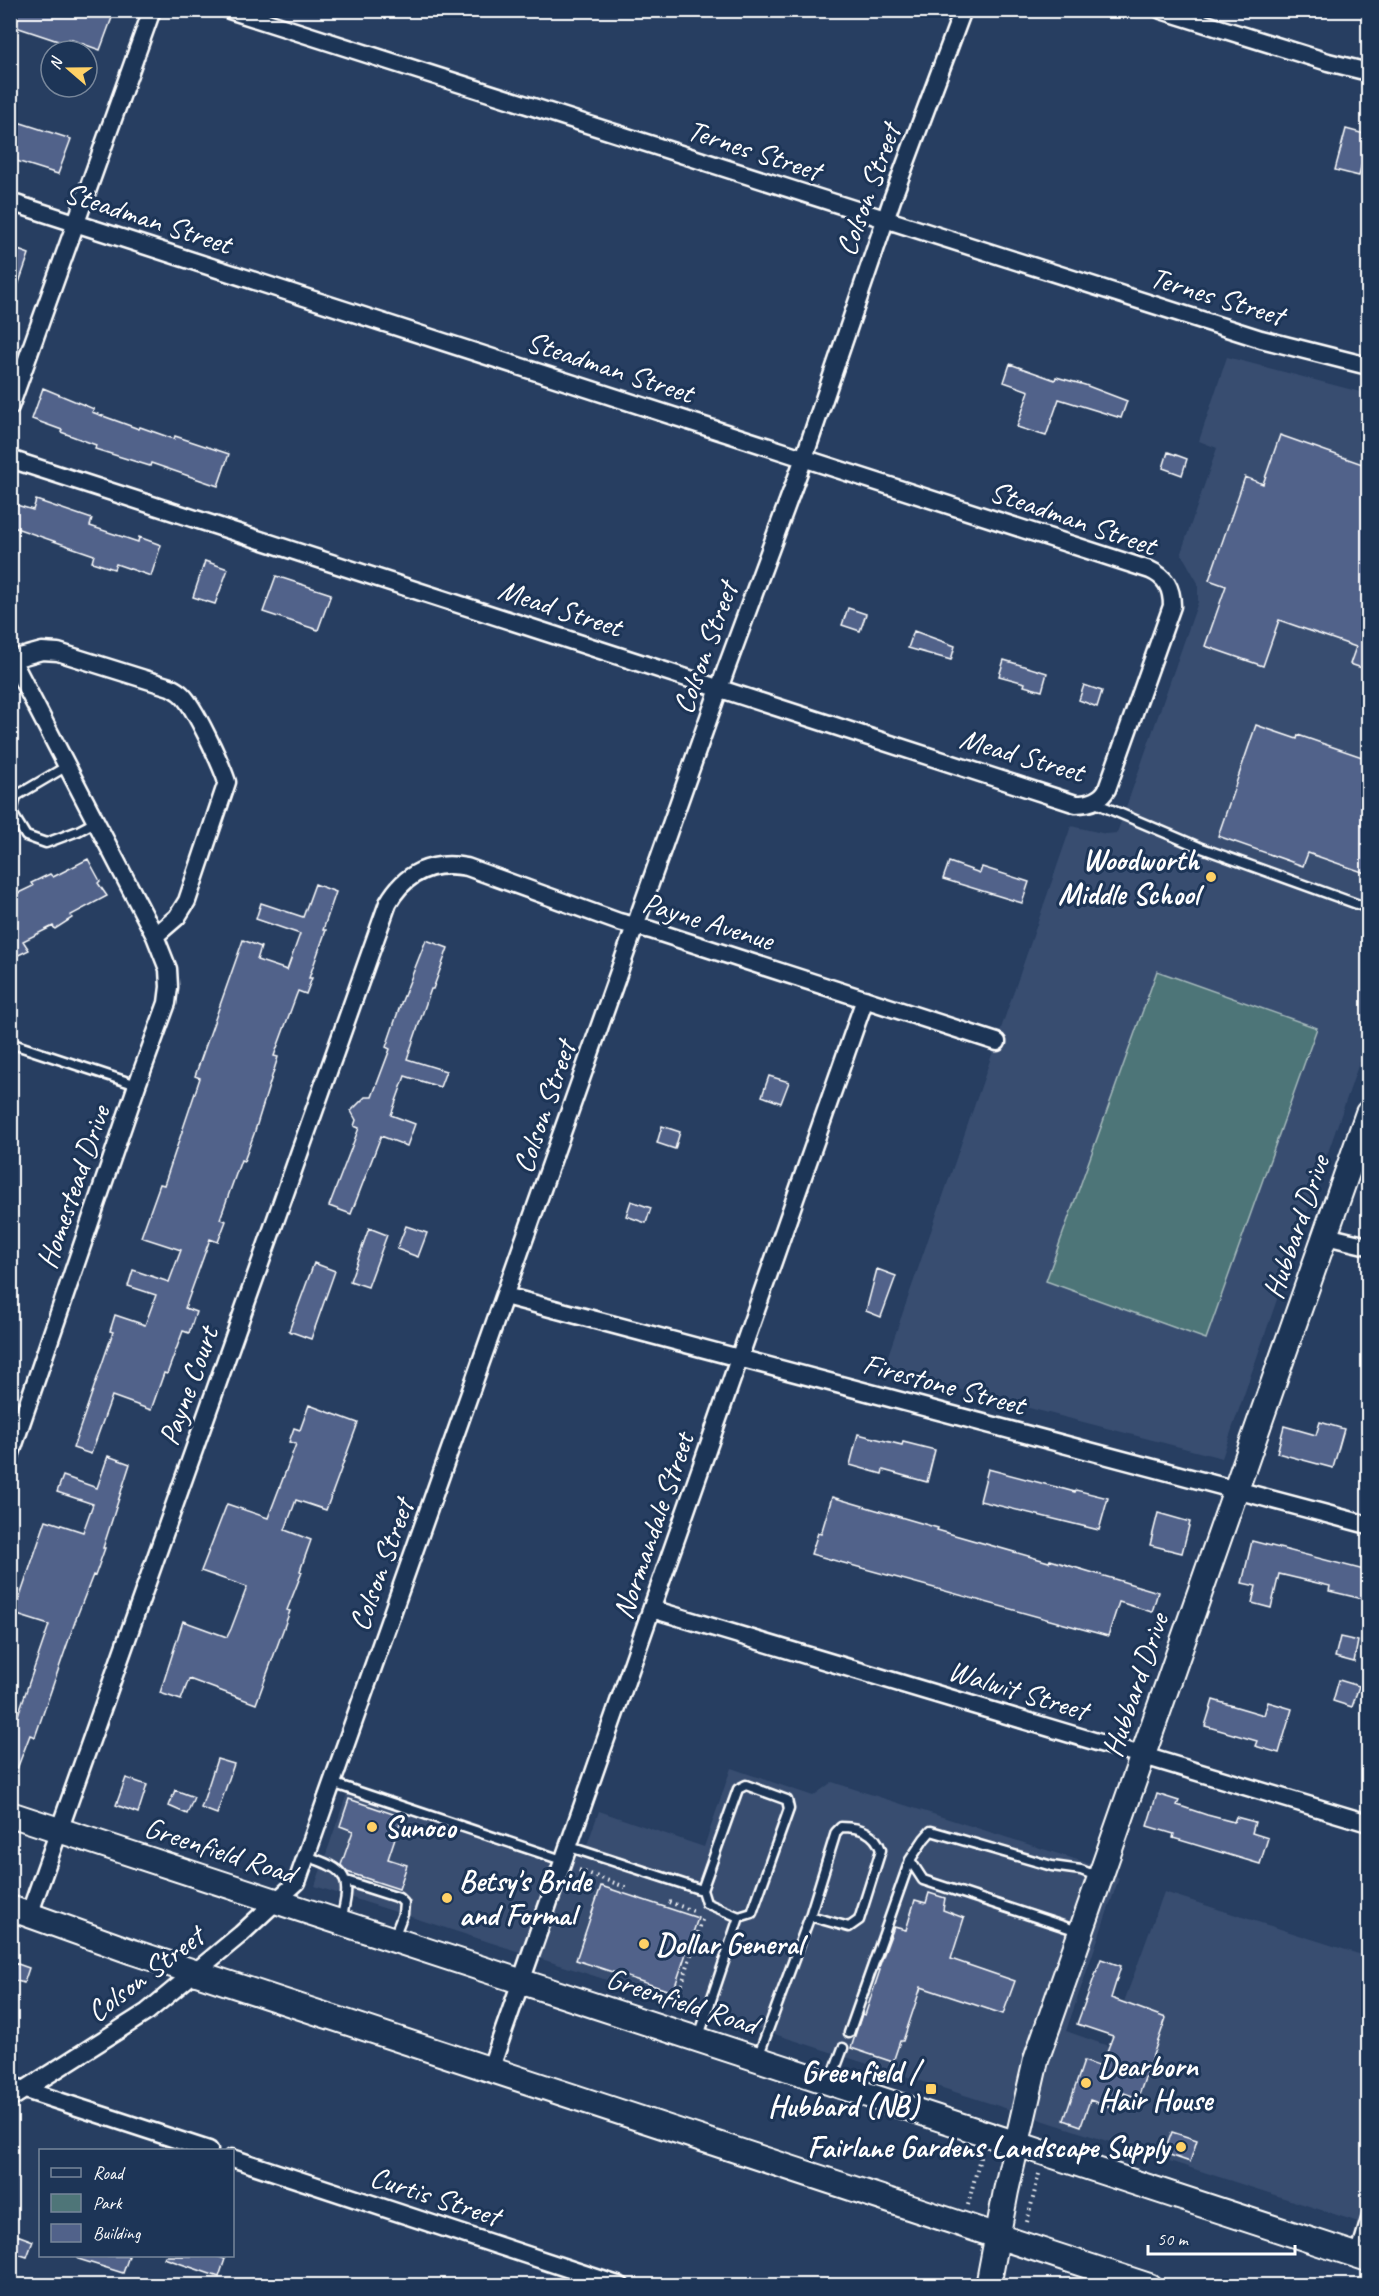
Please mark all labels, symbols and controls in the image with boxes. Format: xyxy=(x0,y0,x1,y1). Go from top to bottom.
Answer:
north arrow xyxy=(39,39,99,99)
text: N xyxy=(45,53,68,72)
street label: Ternes Street xyxy=(683,111,829,191)
street label: Colson Street xyxy=(827,115,911,261)
street label: Steadman Street xyxy=(60,173,239,264)
street label: Ternes Street xyxy=(1146,258,1292,335)
street label: Steadman Street xyxy=(522,322,701,413)
street label: Steadman Street xyxy=(985,472,1164,565)
street label: Mead Street xyxy=(494,570,629,647)
street label: Colson Street xyxy=(664,573,748,719)
street label: Mead Street xyxy=(956,719,1091,792)
place label: Woodworth Middle School xyxy=(1058,841,1205,913)
marker: Woodworth Middle School xyxy=(1204,870,1218,884)
street label: Payne Avenue xyxy=(638,883,780,960)
street label: Colson Street xyxy=(504,1032,586,1178)
street label: Homestead Drive xyxy=(27,1099,119,1273)
street label: Hubbard Drive xyxy=(1254,1148,1339,1304)
street label: Payne Court xyxy=(149,1319,228,1450)
street label: Firestone Street xyxy=(859,1344,1032,1425)
street label: Normandale Street xyxy=(603,1425,704,1624)
street label: Colson Street xyxy=(340,1490,424,1636)
street label: Hubbard Drive xyxy=(1093,1606,1178,1762)
street label: Walwit Street xyxy=(944,1651,1096,1730)
street label: Greenfield Road xyxy=(140,1808,304,1894)
place label: Sunoco xyxy=(384,1808,458,1846)
marker: Sunoco xyxy=(365,1820,379,1834)
place label: Betsy's Bride and Formal xyxy=(459,1862,593,1934)
marker: Betsy's Bride and Formal xyxy=(440,1891,454,1905)
street label: Colson Street xyxy=(79,1915,214,2030)
place label: Dollar General xyxy=(656,1925,809,1963)
marker: Dollar General xyxy=(637,1937,651,1951)
street label: Greenfield Road xyxy=(602,1959,766,2045)
place label: Dearborn Hair House xyxy=(1098,2047,1214,2119)
place label: Greenfield / Hubbard (NB) xyxy=(768,2053,925,2125)
marker: Dearborn Hair House xyxy=(1079,2076,1093,2090)
marker: Greenfield / Hubbard (NB) xyxy=(924,2082,938,2096)
place label: Fairlane Gardens Landscape Supply xyxy=(808,2128,1172,2166)
marker: Fairlane Gardens Landscape Supply xyxy=(1174,2140,1188,2154)
legend xyxy=(39,2149,234,2257)
street label: Curtis Street xyxy=(365,2157,509,2236)
text: Road xyxy=(93,2162,126,2184)
text: Park xyxy=(93,2192,123,2214)
scale bar xyxy=(1148,2218,1295,2256)
text: Building xyxy=(93,2222,142,2244)
text: 50 m xyxy=(1157,2228,1190,2250)

